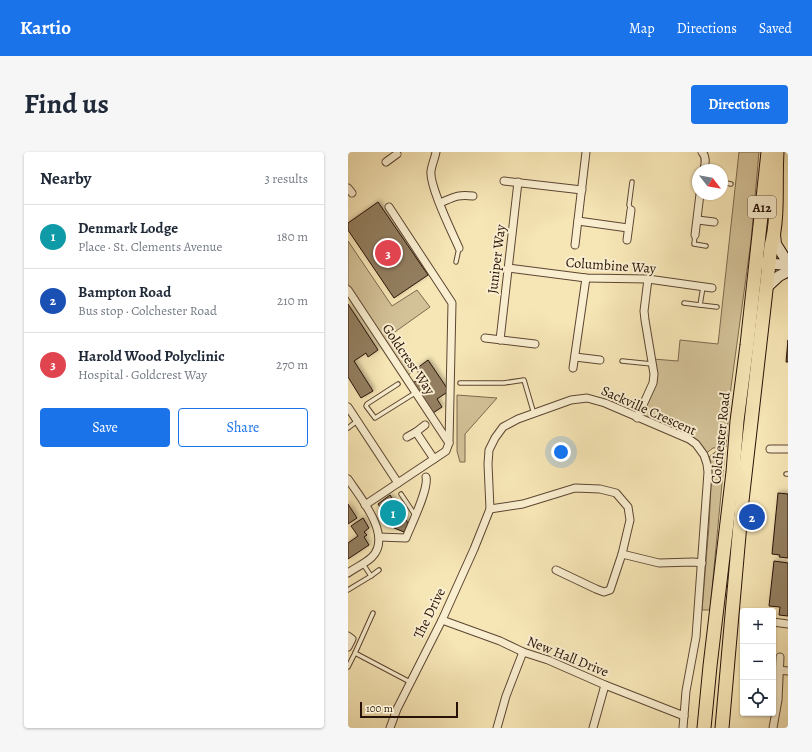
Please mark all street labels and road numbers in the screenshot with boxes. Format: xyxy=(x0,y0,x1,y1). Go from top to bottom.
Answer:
road number: A12 xyxy=(748,196,776,218)
street label: Juniper Way xyxy=(483,223,510,295)
street label: Columbine Way xyxy=(565,253,657,278)
street label: Goldcrest Way xyxy=(378,320,440,399)
street label: Sackville Crescent xyxy=(598,381,700,440)
street label: Colchester Road xyxy=(706,391,735,485)
street label: The Drive xyxy=(409,585,450,642)
street label: New Hall Drive xyxy=(524,631,611,681)

